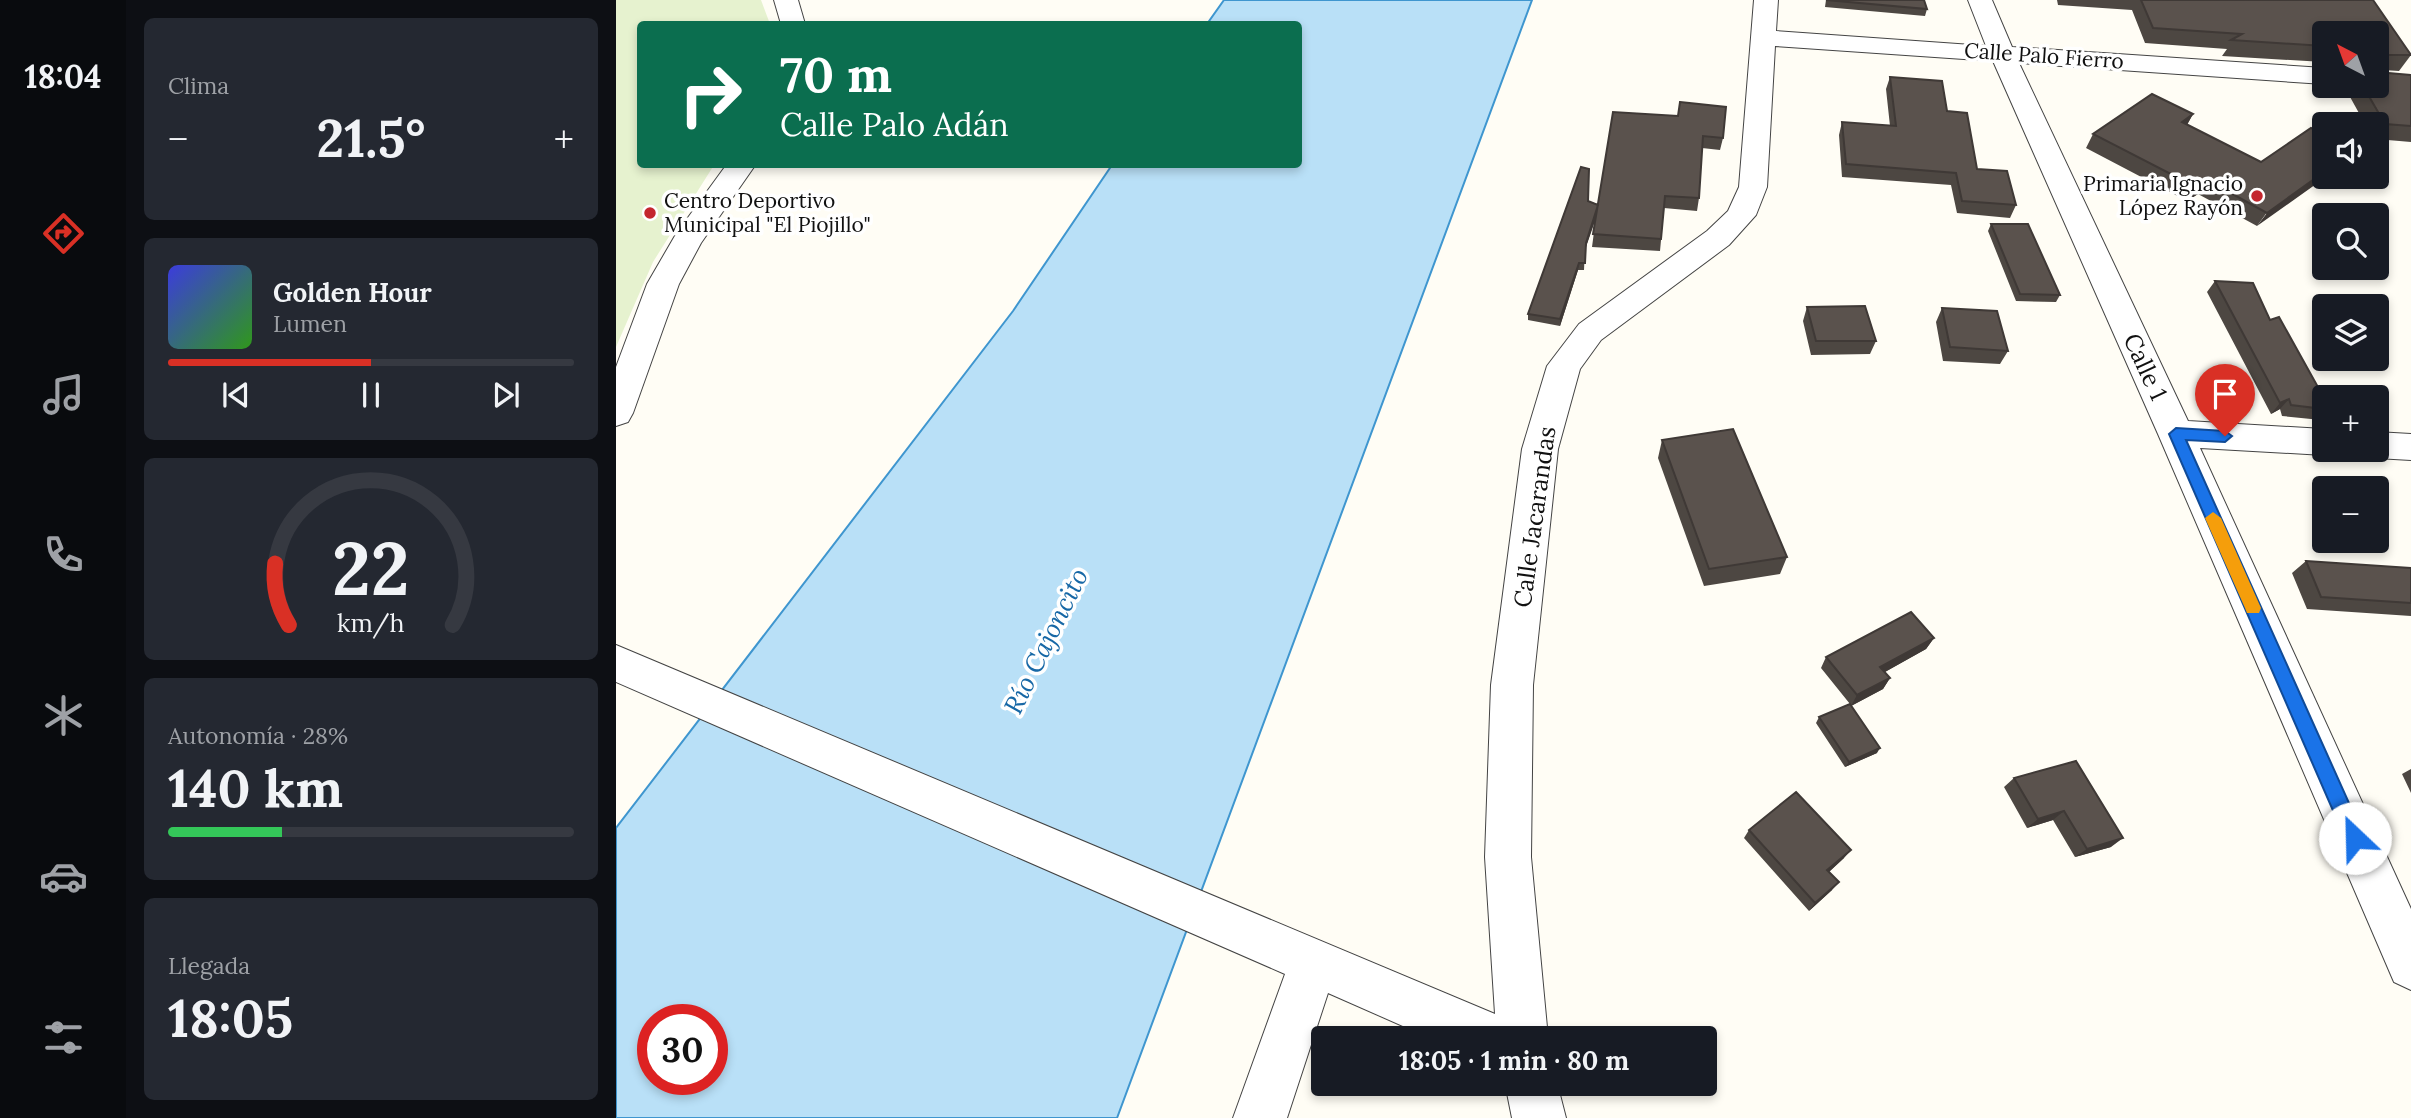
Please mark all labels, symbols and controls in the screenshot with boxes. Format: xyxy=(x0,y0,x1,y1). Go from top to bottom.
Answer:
north arrow xyxy=(2312,21,2389,98)
map controls xyxy=(2312,21,2389,553)
street label: Calle Palo Fierro xyxy=(1963,36,2125,75)
text: 70 m xyxy=(780,43,892,105)
icon: right xyxy=(665,49,756,140)
text: 18:04 xyxy=(24,56,102,97)
text: Clima xyxy=(168,71,229,100)
text: Calle Palo Adán xyxy=(780,104,1009,145)
text: 21.5° xyxy=(317,105,425,171)
button: sound xyxy=(2312,112,2389,189)
text: − xyxy=(168,115,188,163)
text: + xyxy=(554,115,574,163)
place label: Primaria Ignacio López Rayón xyxy=(2083,170,2243,221)
place label: Centro Deportivo Municipal "El Piojillo" xyxy=(664,187,871,238)
marker: Primaria Ignacio López Rayón xyxy=(2249,188,2265,204)
button: search xyxy=(2312,203,2389,280)
marker: Centro Deportivo Municipal "El Piojillo" xyxy=(642,205,658,221)
icon: directions xyxy=(39,209,88,258)
text: Golden Hour xyxy=(273,276,432,309)
button: layers xyxy=(2312,294,2389,371)
text: Lumen xyxy=(273,309,347,338)
street label: Calle 1 xyxy=(2117,328,2174,405)
pin xyxy=(2195,364,2255,436)
icon: music xyxy=(39,370,88,419)
icon: arrive xyxy=(2206,375,2244,413)
icon: previous xyxy=(217,376,255,414)
icon: pause xyxy=(352,376,390,414)
icon: next xyxy=(487,376,525,414)
button: + xyxy=(2312,385,2389,462)
street label: Calle Jacarandas xyxy=(1506,424,1563,610)
button: − xyxy=(2312,476,2389,553)
text: 22 xyxy=(332,522,410,615)
icon: phone xyxy=(39,530,88,579)
water label: Río Cajoncito xyxy=(996,563,1095,719)
text: km/h xyxy=(337,607,405,639)
icon: climate xyxy=(39,691,88,740)
text: Autonomía · 28% xyxy=(168,721,348,750)
text: 140 km xyxy=(168,755,343,821)
position arrow xyxy=(2318,801,2392,875)
icon: car xyxy=(39,852,88,901)
text: Llegada xyxy=(168,951,250,980)
text: 18:05 xyxy=(168,985,293,1051)
speed limit sign: 30 xyxy=(637,1004,728,1095)
icon: filters xyxy=(39,1013,88,1062)
text: 18:05 · 1 min · 80 m xyxy=(1399,1044,1629,1077)

